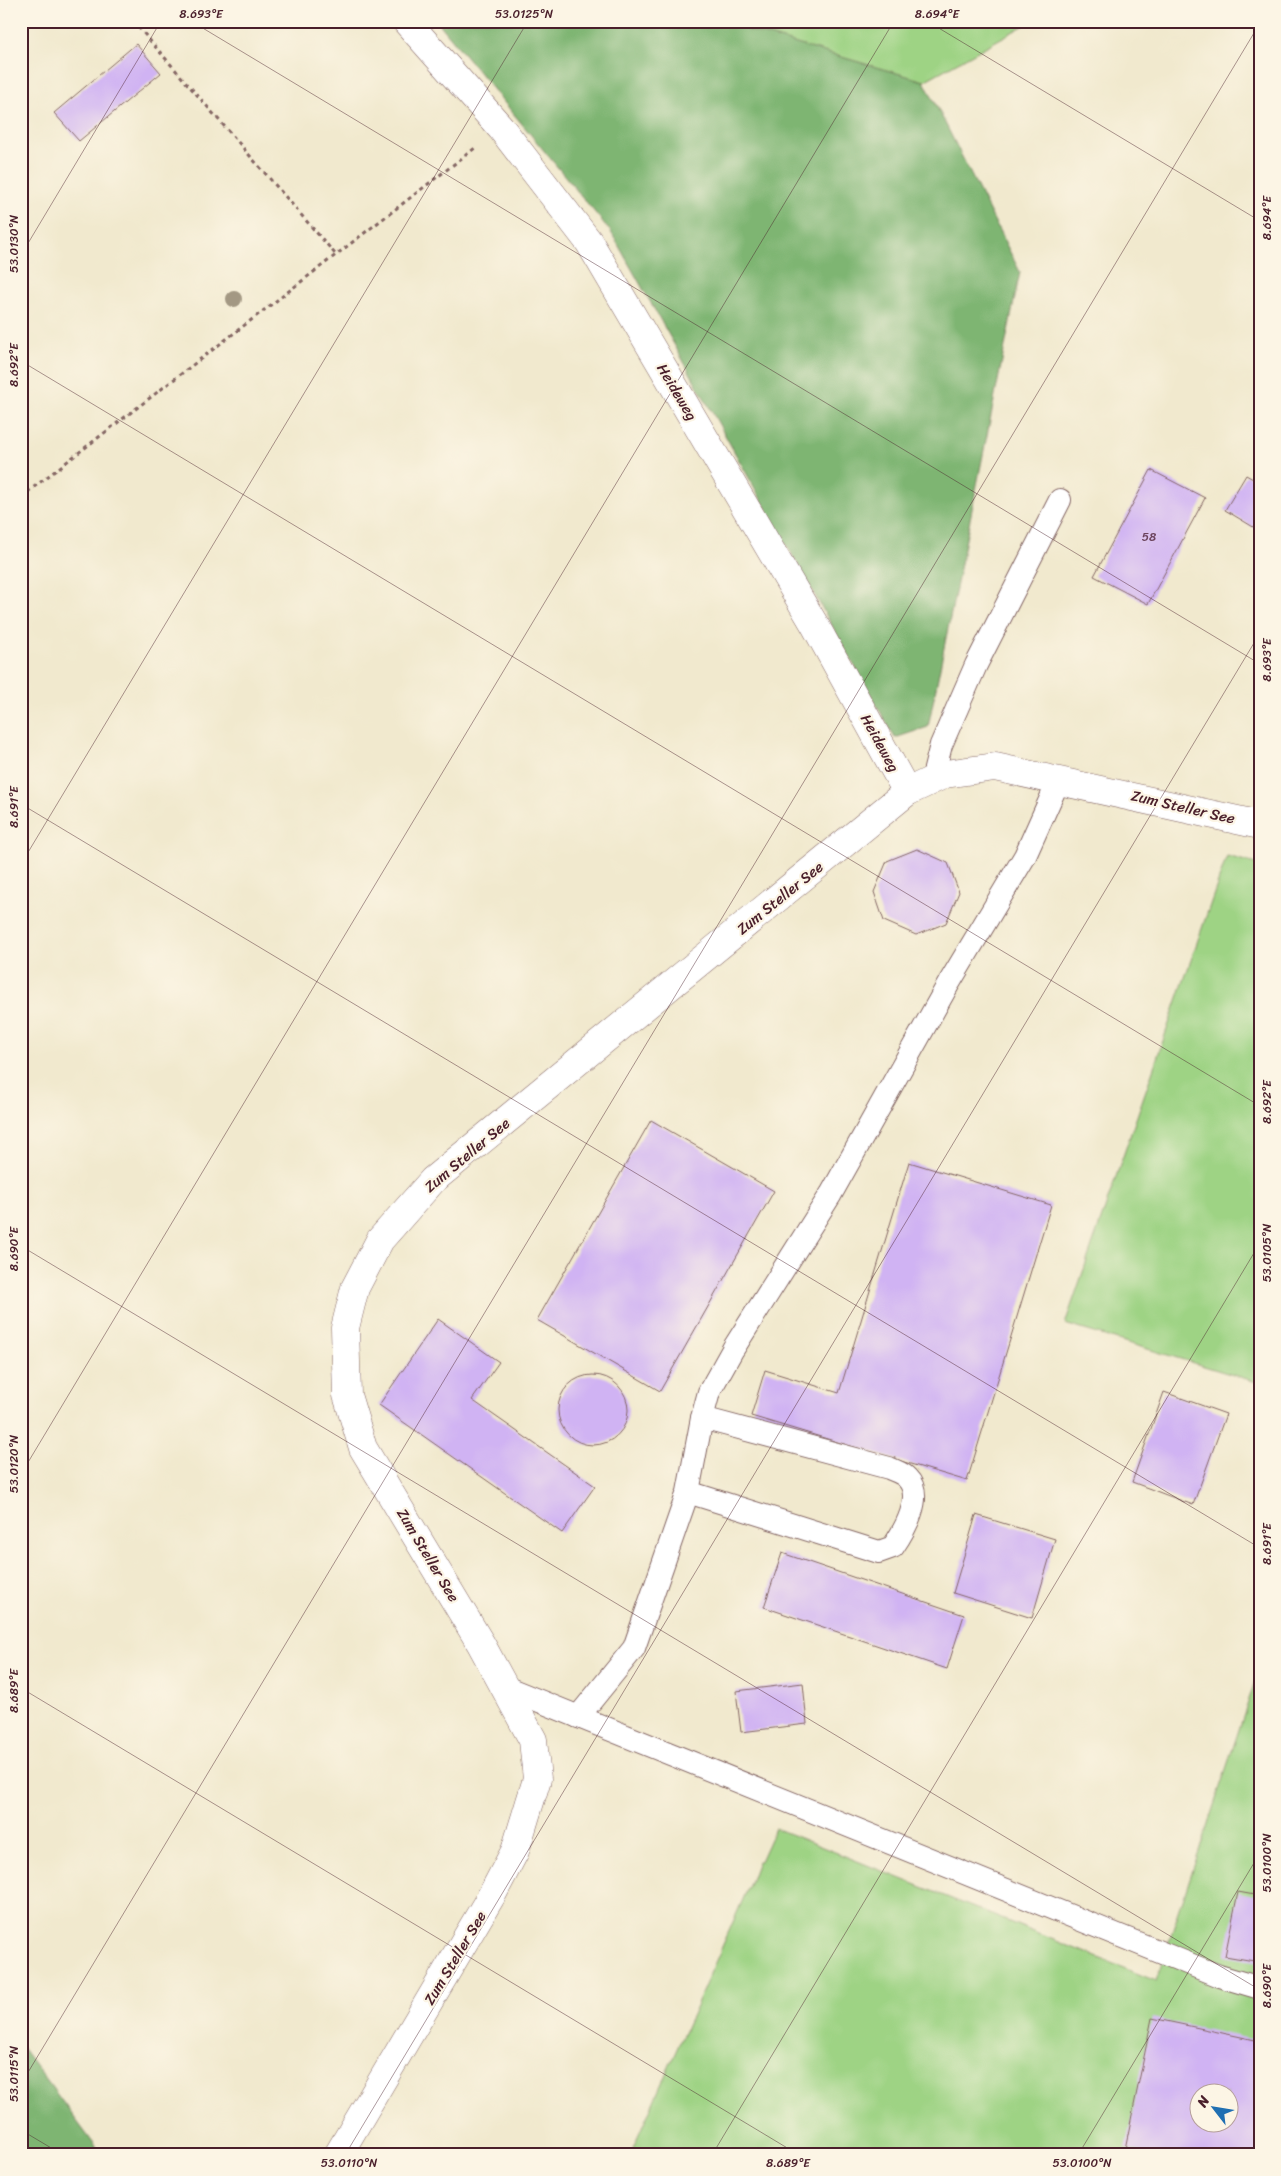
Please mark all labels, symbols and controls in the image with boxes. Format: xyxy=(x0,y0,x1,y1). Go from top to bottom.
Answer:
text: 8.693°E xyxy=(179,3,224,25)
text: 53.0125°N xyxy=(495,3,554,25)
text: 8.694°E xyxy=(915,3,961,25)
text: 8.694°E xyxy=(1256,194,1278,240)
text: 53.0130°N xyxy=(3,214,25,273)
text: 8.692°E xyxy=(3,342,25,387)
street label: Heideweg xyxy=(650,358,704,426)
house number: 58 xyxy=(1142,526,1156,548)
text: 8.693°E xyxy=(1256,637,1278,682)
street label: Heideweg xyxy=(853,709,907,777)
street label: Zum Steller See xyxy=(1128,782,1238,832)
text: 8.691°E xyxy=(3,785,25,828)
street label: Zum Steller See xyxy=(731,854,830,941)
text: 8.692°E xyxy=(1256,1079,1278,1124)
street label: Zum Steller See xyxy=(418,1111,516,1199)
text: 53.0105°N xyxy=(1256,1223,1278,1282)
text: 8.690°E xyxy=(3,1225,25,1271)
text: 53.0120°N xyxy=(3,1434,25,1493)
street label: Zum Steller See xyxy=(390,1503,467,1607)
text: 8.691°E xyxy=(1256,1522,1278,1565)
text: 8.689°E xyxy=(3,1668,25,1713)
text: 53.0100°N xyxy=(1256,1833,1278,1892)
street label: Zum Steller See xyxy=(417,1906,494,2010)
text: 8.690°E xyxy=(1256,1962,1278,2008)
text: 53.0115°N xyxy=(3,2045,25,2102)
north arrow xyxy=(1188,2084,1238,2134)
text: N xyxy=(1190,2091,1217,2113)
text: 53.0110°N xyxy=(321,2152,378,2174)
text: 8.689°E xyxy=(766,2152,811,2174)
text: 53.0100°N xyxy=(1053,2152,1112,2174)

